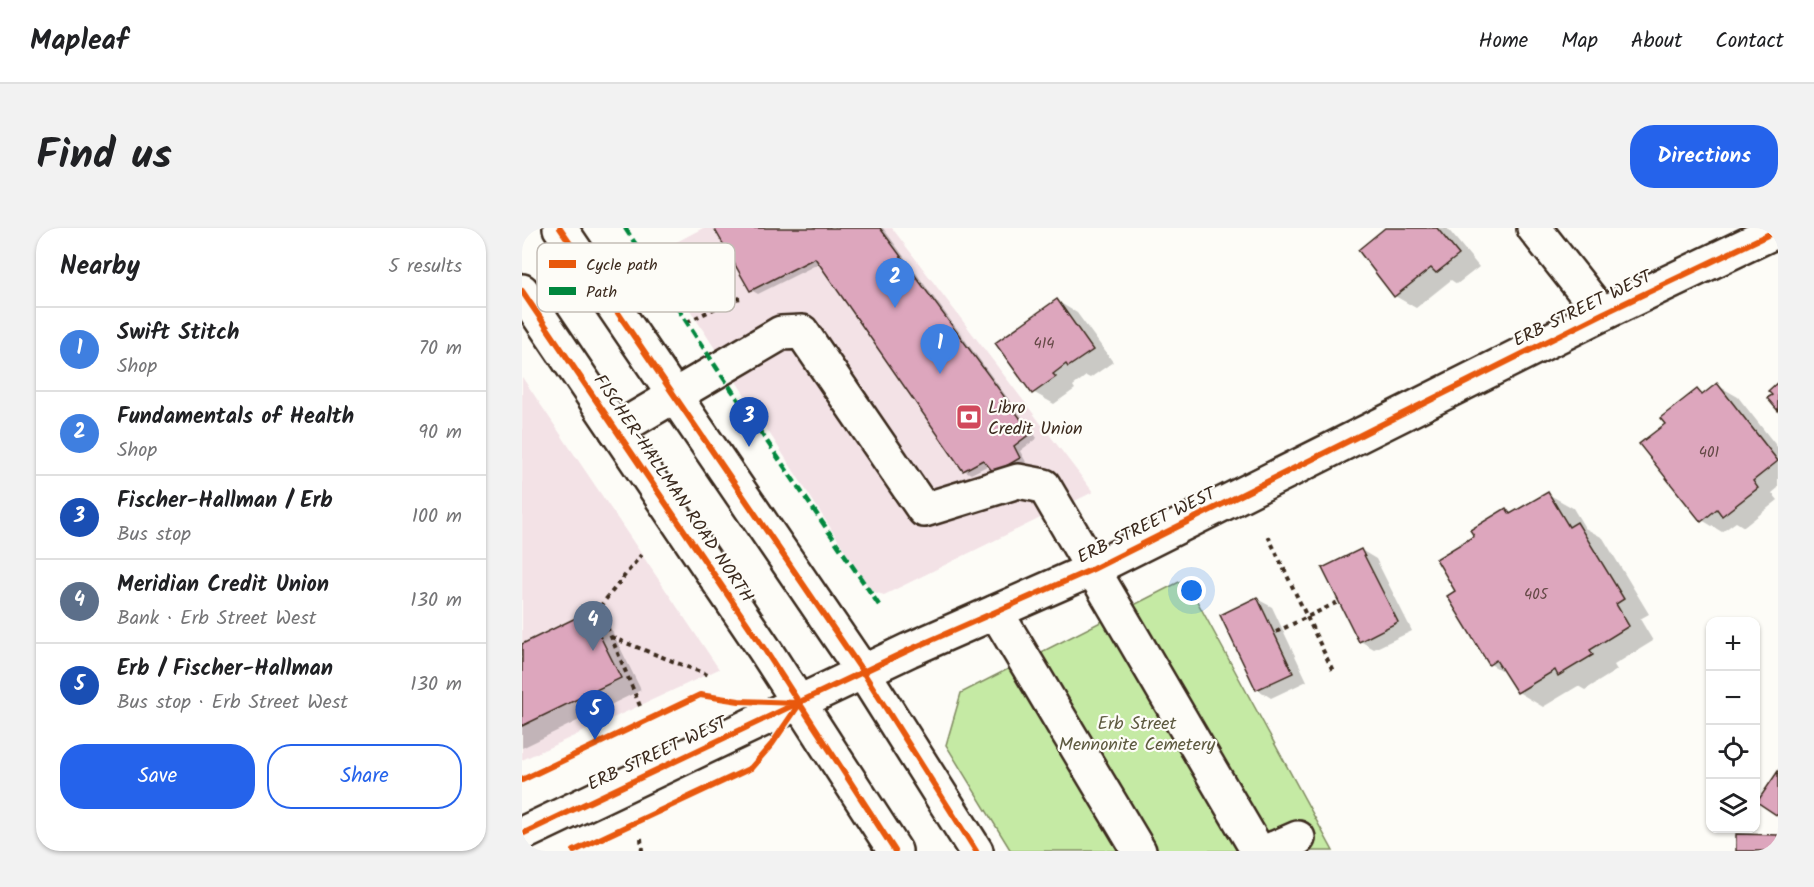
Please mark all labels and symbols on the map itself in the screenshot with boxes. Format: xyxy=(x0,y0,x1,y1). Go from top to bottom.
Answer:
legend xyxy=(537,243,735,312)
text: Cycle path xyxy=(586,253,658,278)
pin: 2 xyxy=(876,259,914,308)
street label: ERB STREET WEST xyxy=(1508,263,1658,356)
text: Path xyxy=(586,280,617,305)
pin: 1 xyxy=(920,324,960,374)
house number: 414 xyxy=(1033,332,1055,356)
street label: FISCHER-HALLMAN ROAD NORTH xyxy=(585,369,760,609)
place label: Libro Credit Union xyxy=(988,394,1083,444)
pin: 3 xyxy=(730,398,768,447)
bank icon: Libro Credit Union xyxy=(954,402,984,432)
house number: 401 xyxy=(1699,441,1720,465)
street label: ERB STREET WEST xyxy=(1072,480,1222,573)
your location xyxy=(1177,576,1206,605)
house number: 405 xyxy=(1524,583,1549,607)
pin: 4 xyxy=(574,602,612,651)
pin: 5 xyxy=(576,690,614,740)
street label: ERB STREET WEST xyxy=(583,709,733,799)
park label: Erb Street Mennonite Cemetery xyxy=(1059,710,1216,760)

